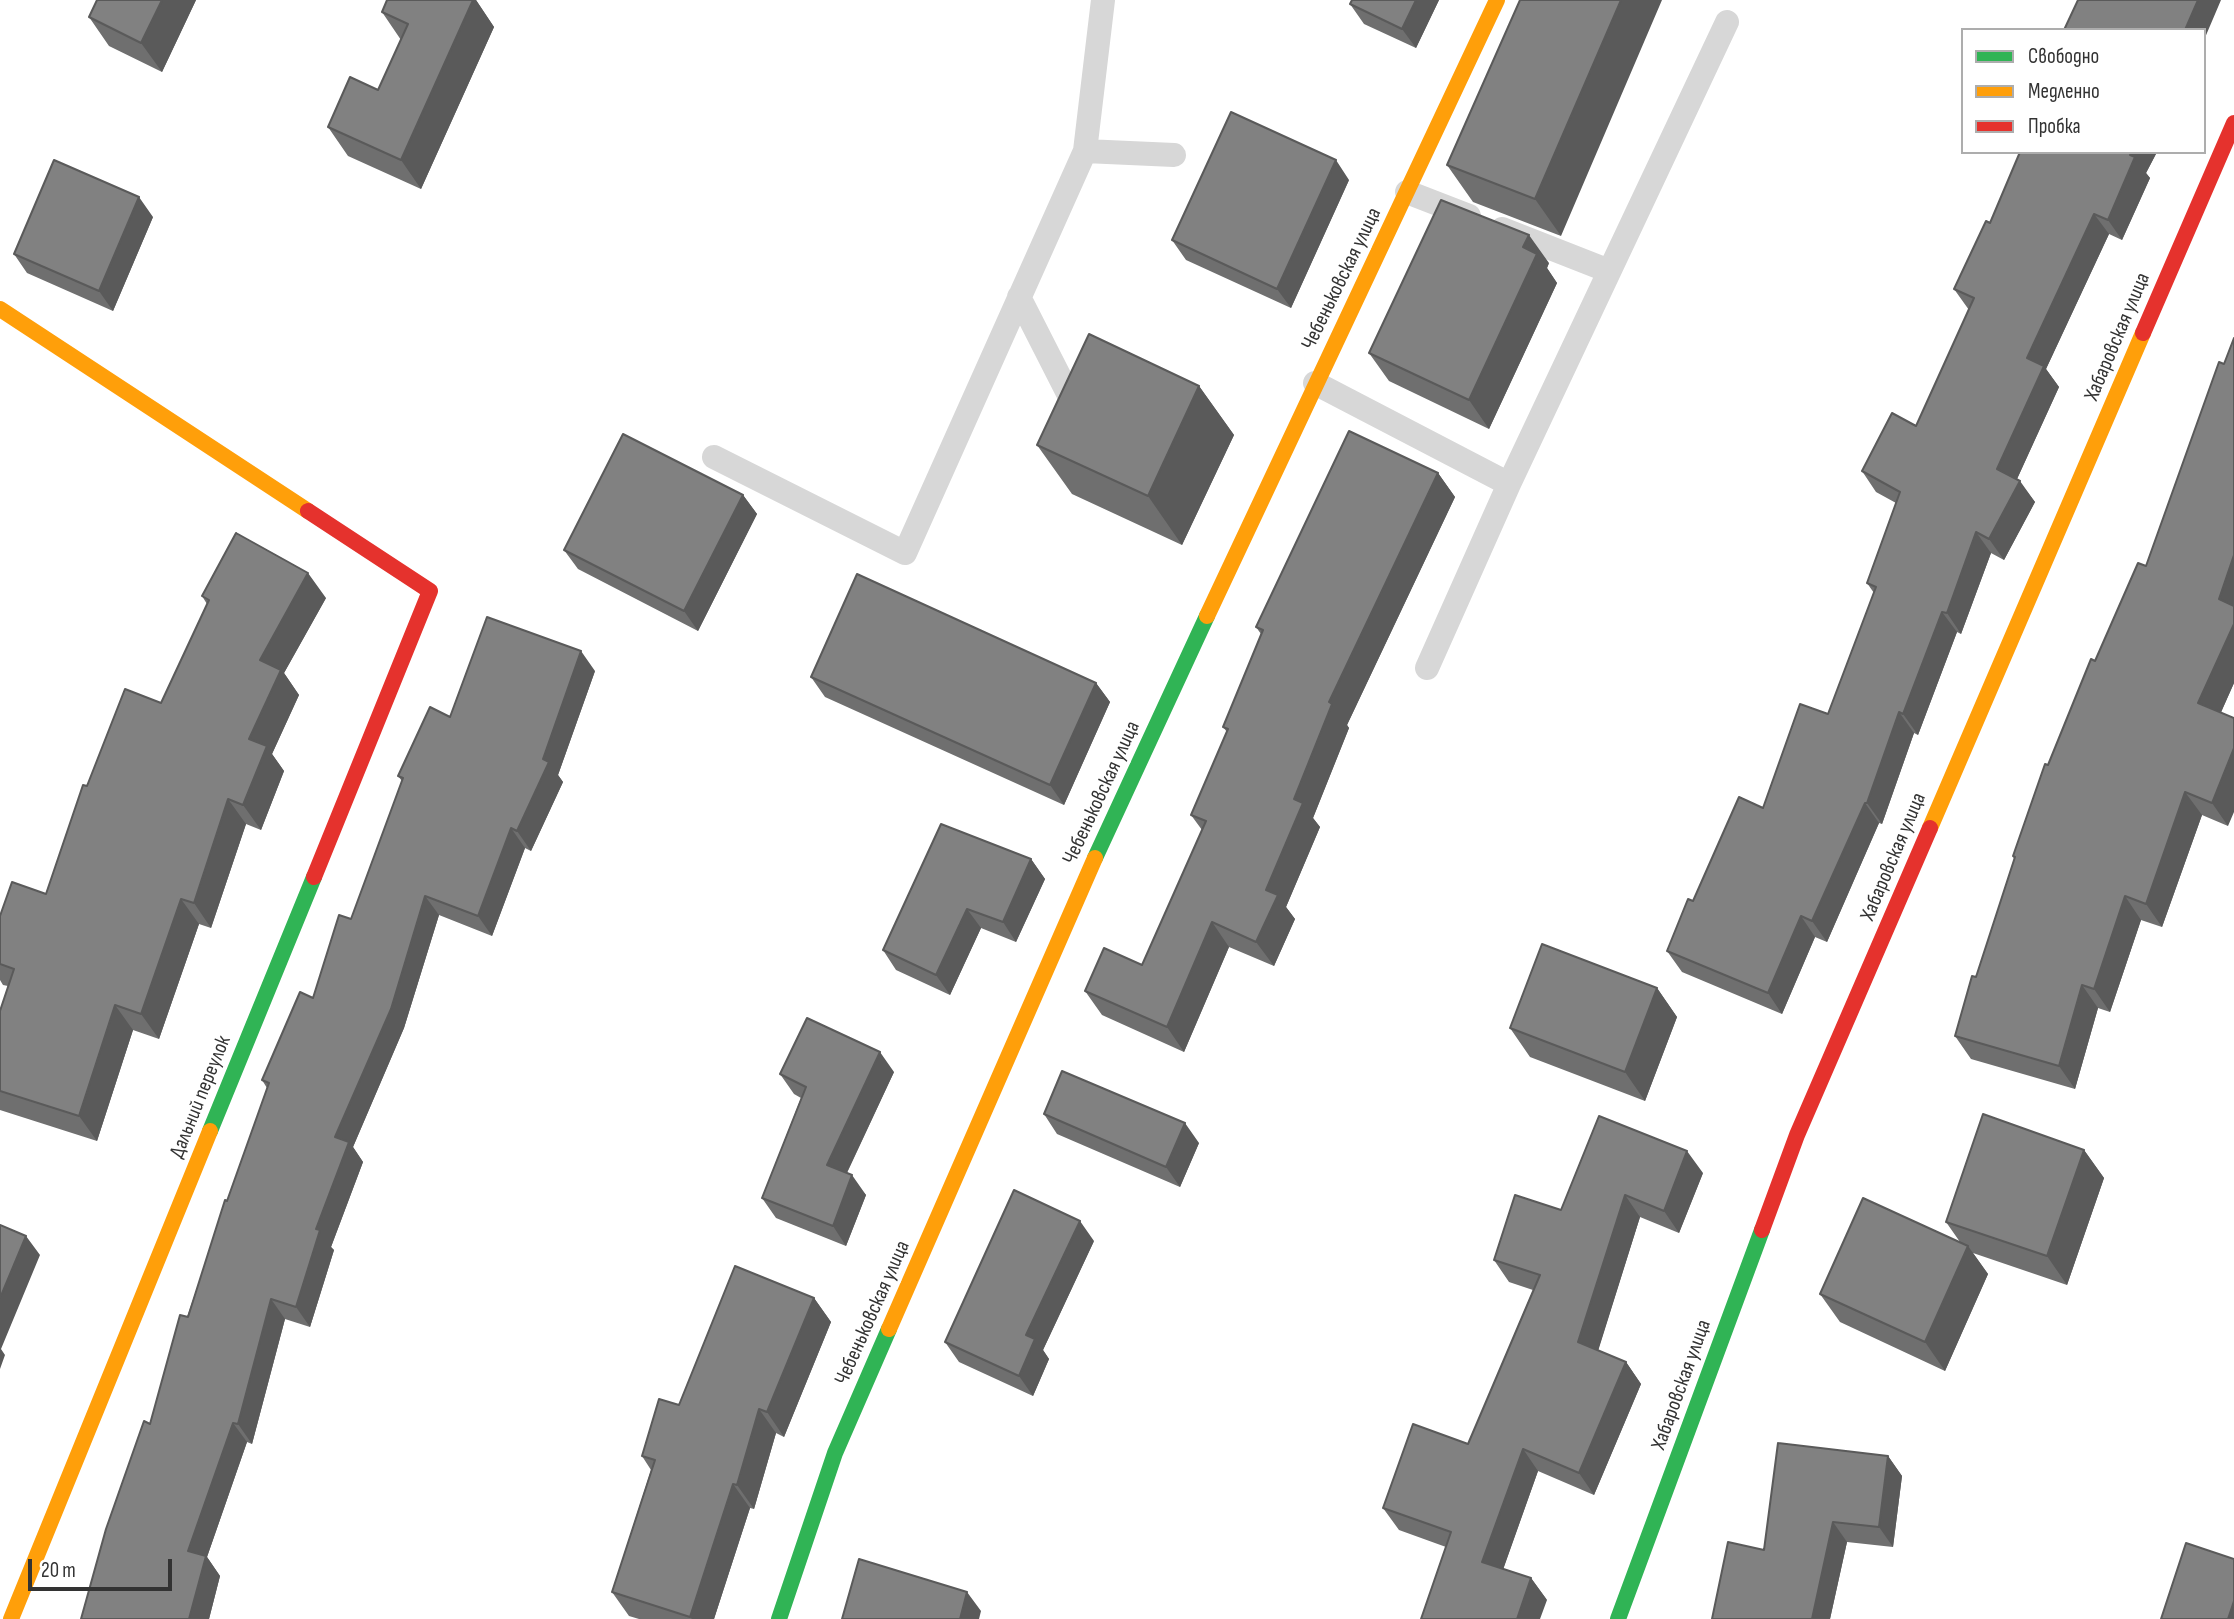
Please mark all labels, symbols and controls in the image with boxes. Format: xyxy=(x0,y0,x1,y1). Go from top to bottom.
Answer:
legend xyxy=(1961,28,2206,154)
text: Свободно xyxy=(2028,44,2099,69)
text: Медленно xyxy=(2028,79,2100,104)
text: Пробка xyxy=(2028,114,2081,139)
street label: Чебеньковская улица xyxy=(1297,204,1387,354)
street label: Хабаровская улица xyxy=(2080,269,2156,405)
street label: Чебеньковская улица xyxy=(1058,717,1146,869)
street label: Хабаровская улица xyxy=(1856,789,1932,925)
street label: Дальний переулок xyxy=(165,1032,237,1162)
street label: Чебеньковская улица xyxy=(830,1237,916,1389)
street label: Хабаровская улица xyxy=(1647,1317,1717,1453)
scale bar xyxy=(32,1546,175,1590)
text: 20 m xyxy=(41,1558,76,1583)

